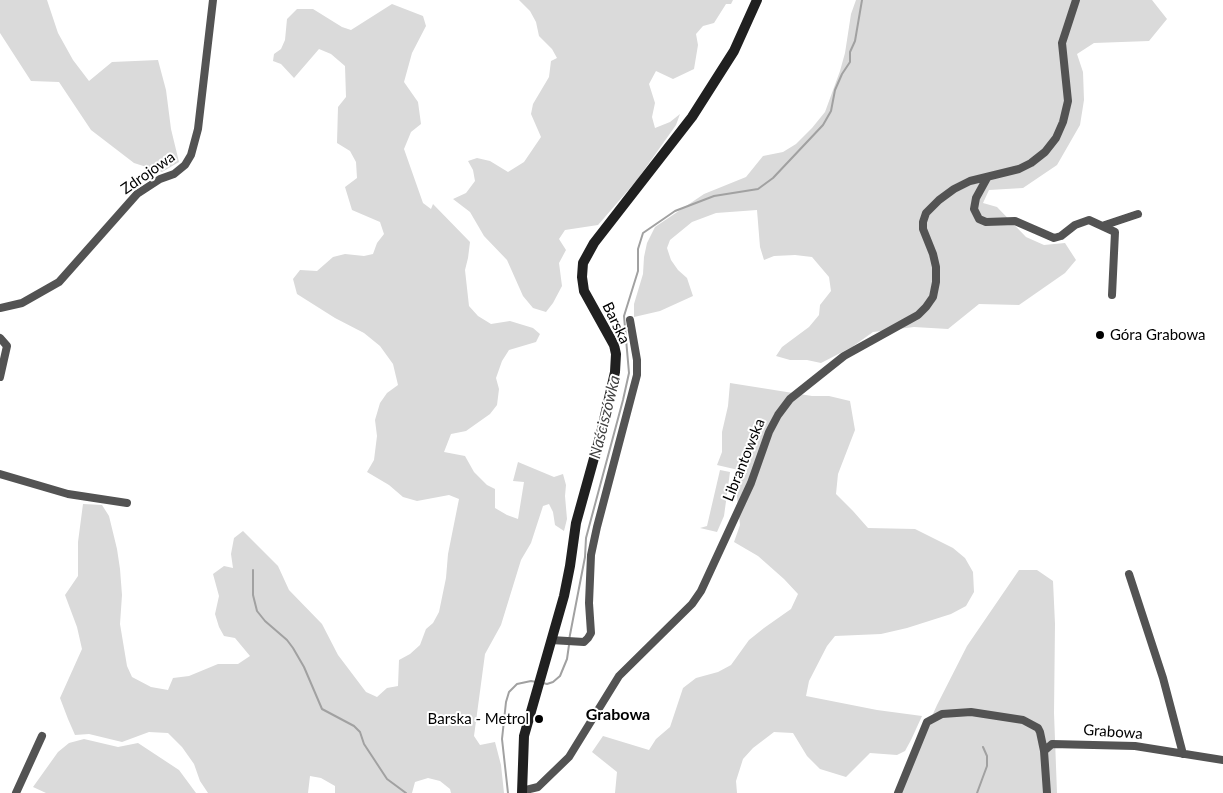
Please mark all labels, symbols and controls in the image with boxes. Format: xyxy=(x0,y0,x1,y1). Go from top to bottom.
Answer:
street label: Zdrojowa xyxy=(117,148,179,198)
street label: Barska xyxy=(598,299,634,347)
place label: Góra Grabowa xyxy=(1110,326,1206,344)
marker: Góra Grabowa xyxy=(1094,329,1106,341)
water label: Naściszówka xyxy=(585,374,625,460)
street label: Librantowska xyxy=(719,416,769,504)
district label: Grabowa xyxy=(586,705,650,725)
place label: Barska - Metrol xyxy=(428,710,529,728)
marker: Barska - Metrol xyxy=(533,713,545,725)
street label: Grabowa xyxy=(1083,721,1143,743)

